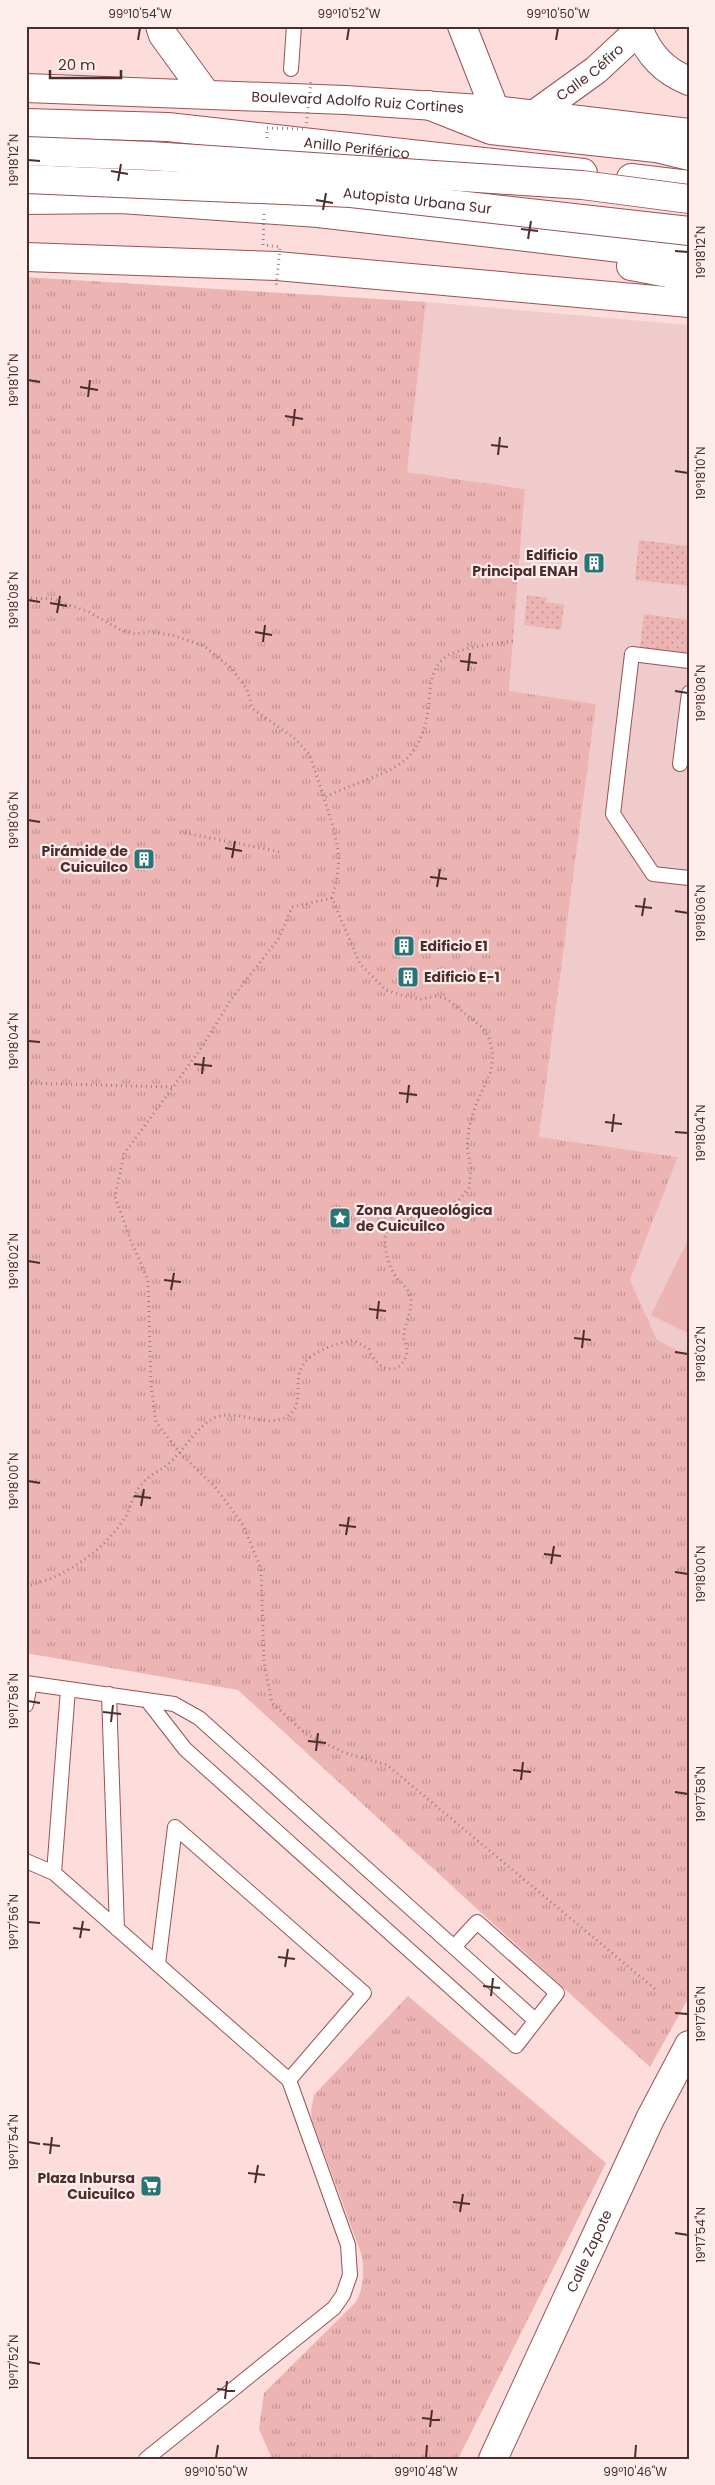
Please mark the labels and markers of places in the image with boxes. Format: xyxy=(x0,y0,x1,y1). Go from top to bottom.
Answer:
place label: Edificio Principal ENAH xyxy=(472,545,578,581)
building icon: Edificio Principal ENAH xyxy=(582,551,606,575)
place label: Pirámide de Cuicuilco xyxy=(41,841,128,877)
building icon: Pirámide de Cuicuilco xyxy=(132,847,156,871)
building icon: Edificio E1 xyxy=(392,934,416,958)
place label: Edificio E1 xyxy=(420,936,488,956)
building icon: Edificio E-1 xyxy=(396,965,420,989)
place label: Edificio E-1 xyxy=(424,967,500,987)
place label: Zona Arqueológica de Cuicuilco xyxy=(356,1200,493,1236)
place icon: Zona Arqueológica de Cuicuilco xyxy=(328,1206,352,1230)
place label: Plaza Inbursa Cuicuilco xyxy=(37,2168,135,2204)
supermarket icon: Plaza Inbursa Cuicuilco xyxy=(139,2174,163,2198)

